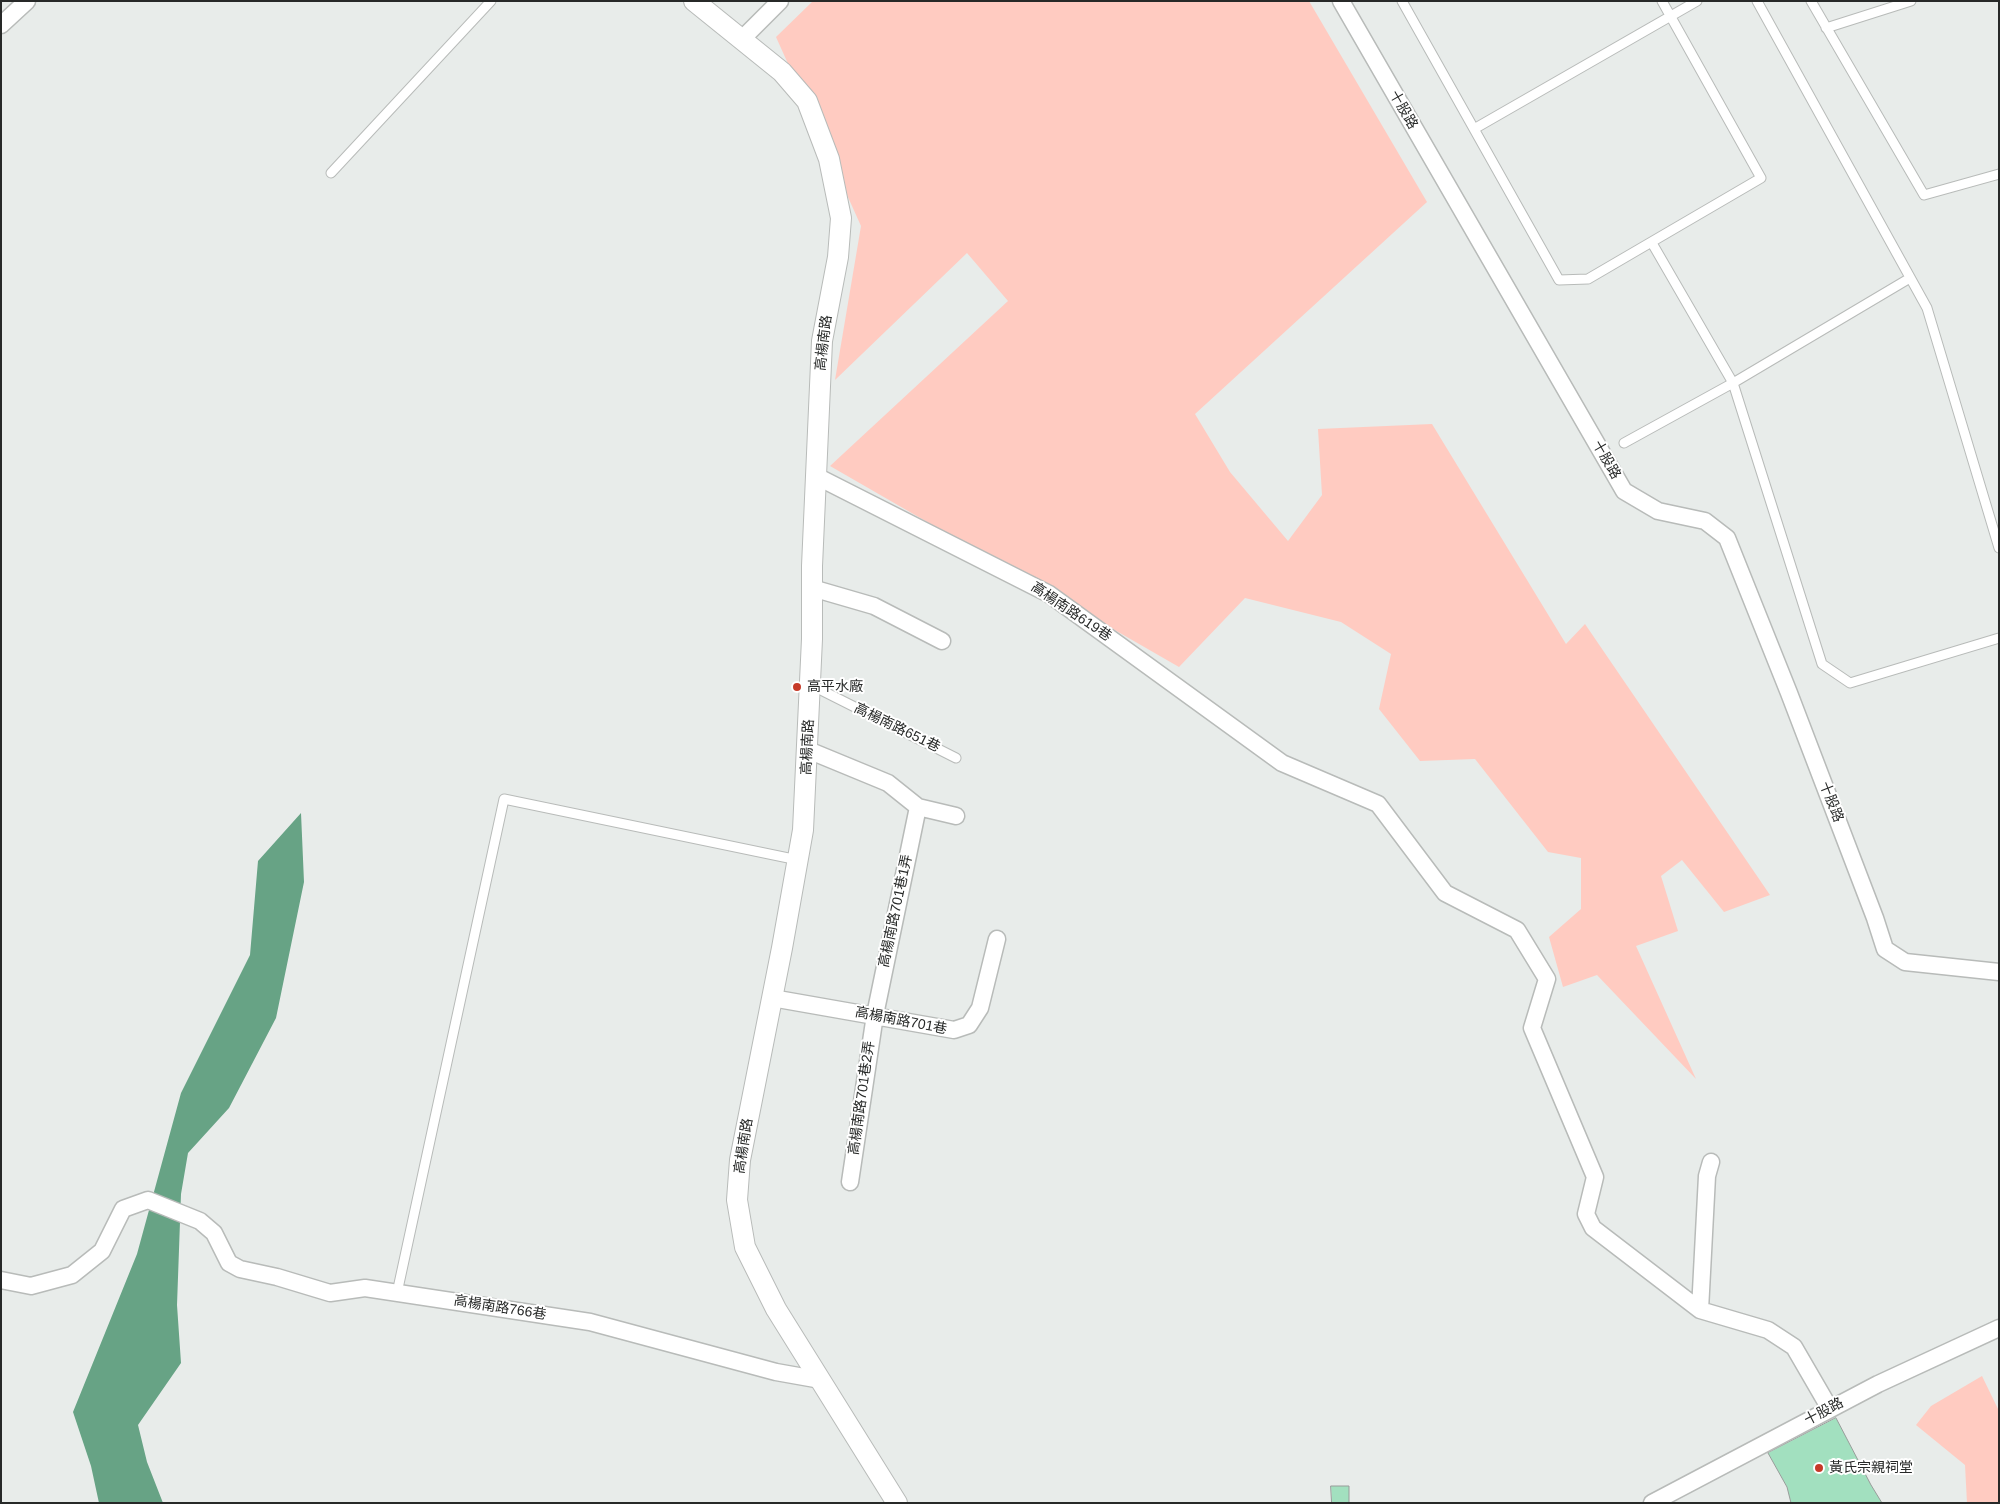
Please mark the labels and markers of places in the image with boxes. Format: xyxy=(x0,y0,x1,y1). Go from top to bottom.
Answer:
place label: 高平水廠 xyxy=(807,679,863,695)
marker: 高平水廠 xyxy=(791,681,803,693)
place label: 黃氏宗親祠堂 xyxy=(1829,1460,1913,1476)
marker: 黃氏宗親祠堂 xyxy=(1813,1462,1825,1474)

